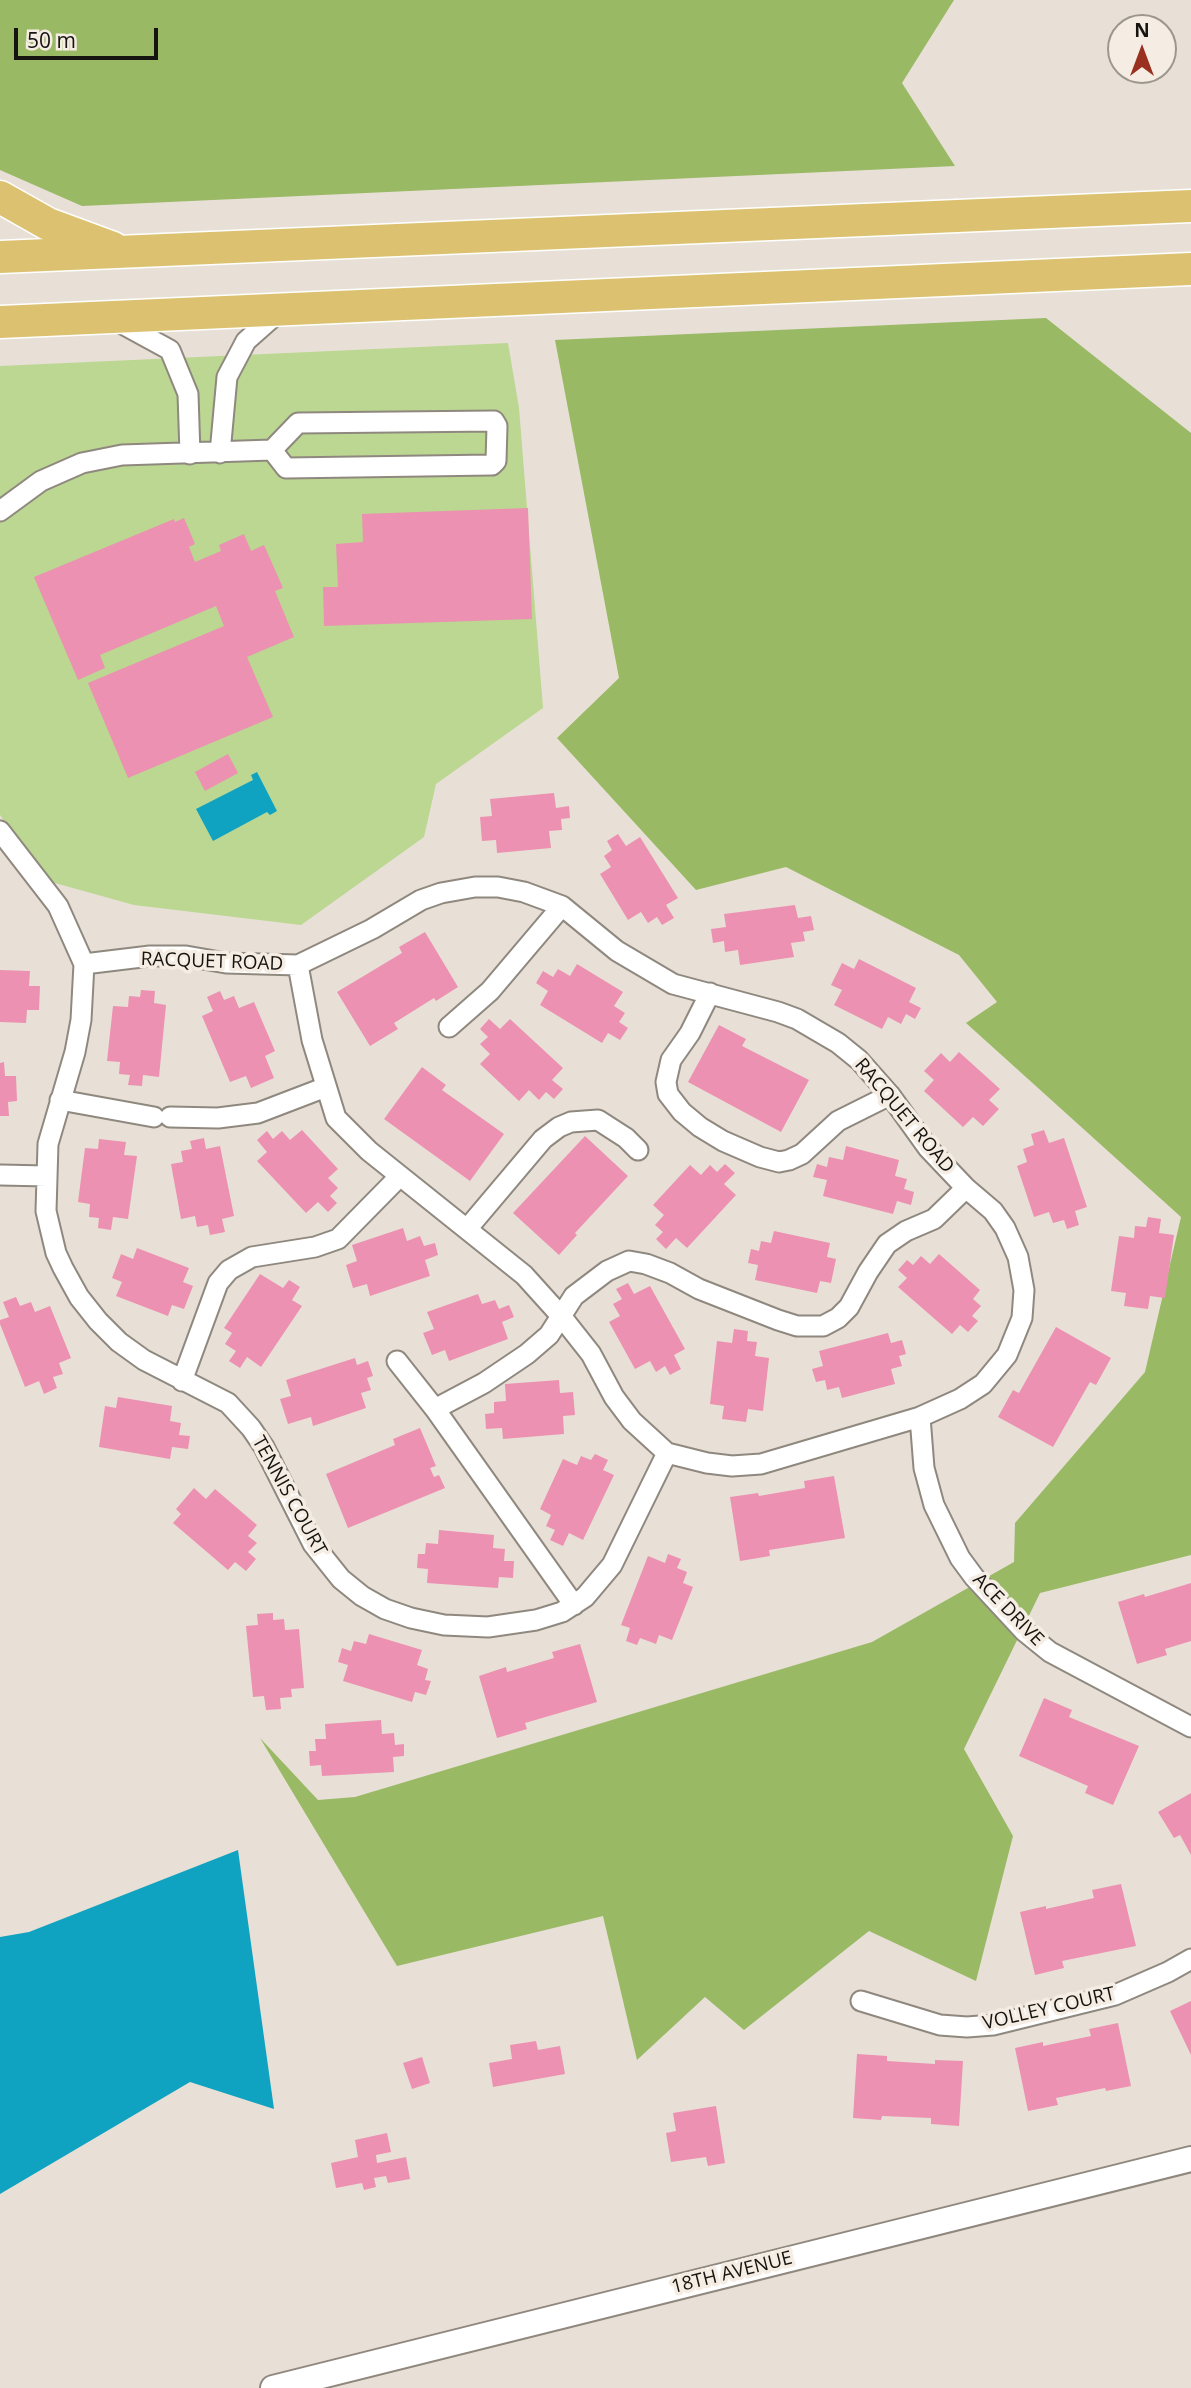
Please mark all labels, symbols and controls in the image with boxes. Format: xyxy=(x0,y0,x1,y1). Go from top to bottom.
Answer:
scale bar xyxy=(18,14,161,58)
north arrow xyxy=(1107,14,1177,84)
text: N xyxy=(1134,17,1150,43)
text: 50 m xyxy=(27,26,76,54)
street label: RACQUET ROAD xyxy=(140,948,284,976)
street label: RACQUET ROAD xyxy=(849,1054,959,1178)
street label: TENNIS COURT xyxy=(247,1432,331,1560)
street label: ACE DRIVE xyxy=(968,1569,1048,1651)
street label: VOLLEY COURT xyxy=(981,1983,1117,2035)
street label: 18TH AVENUE xyxy=(669,2247,795,2299)

